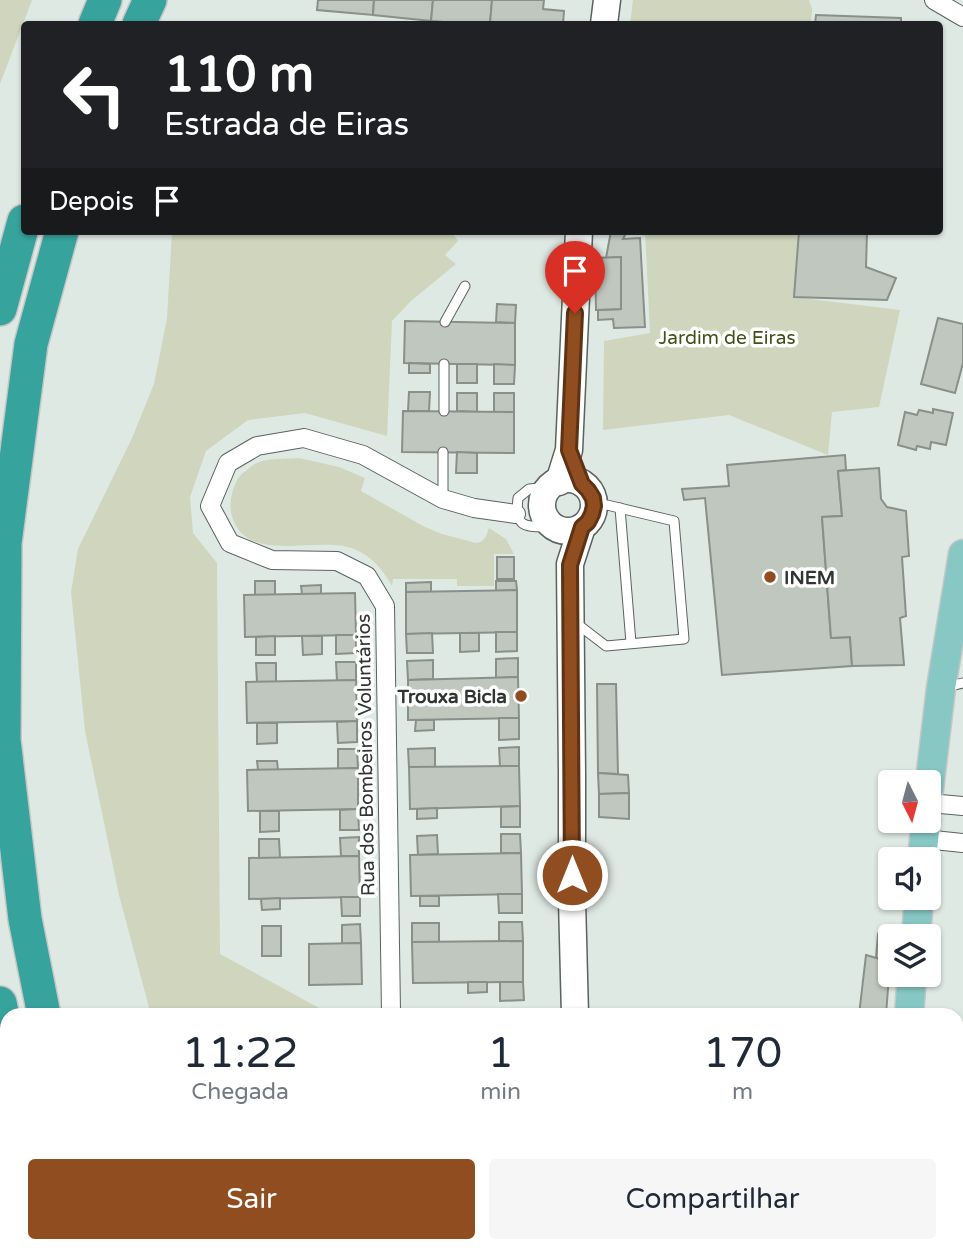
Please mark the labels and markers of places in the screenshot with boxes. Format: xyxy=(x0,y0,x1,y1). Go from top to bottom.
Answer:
pin xyxy=(545,241,605,313)
place label: INEM xyxy=(784,567,835,589)
marker: INEM xyxy=(762,569,778,585)
place label: Trouxa Bicla xyxy=(397,686,507,708)
marker: Trouxa Bicla xyxy=(513,688,529,704)

